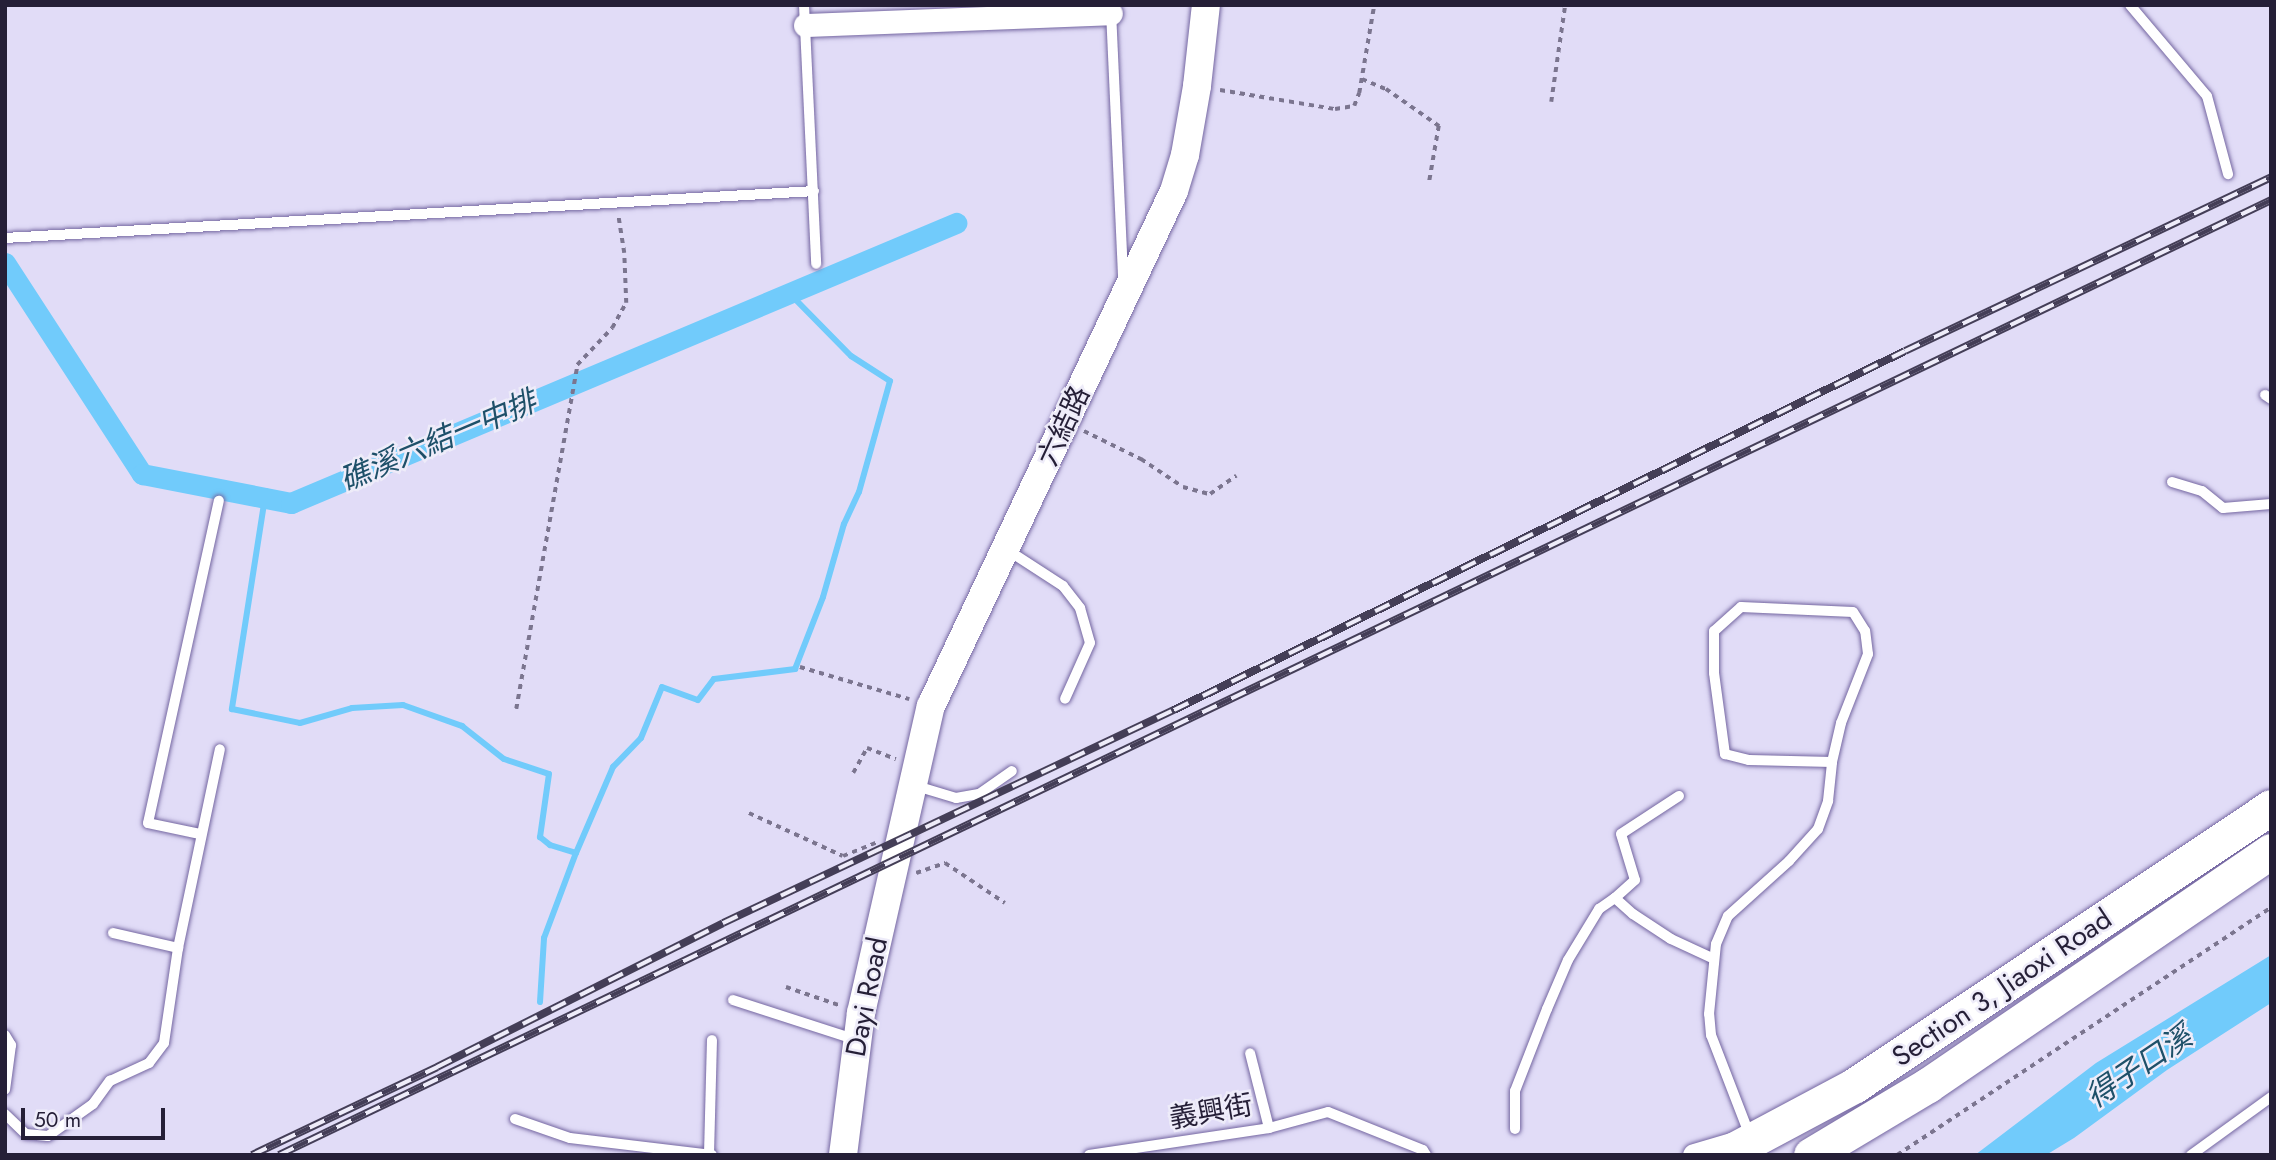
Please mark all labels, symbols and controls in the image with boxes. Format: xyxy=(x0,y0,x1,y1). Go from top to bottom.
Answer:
street label: 六結路 xyxy=(1031,381,1097,471)
water label: 礁溪六結一中排 xyxy=(334,383,542,499)
street label: Section 3, Jiaoxi Road xyxy=(1886,902,2118,1074)
street label: Dayi Road xyxy=(839,935,895,1059)
water label: 得子口溪 xyxy=(2079,1019,2199,1115)
street label: 義興街 xyxy=(1167,1088,1255,1136)
scale bar xyxy=(24,1094,168,1138)
text: 50 m xyxy=(34,1105,81,1135)

